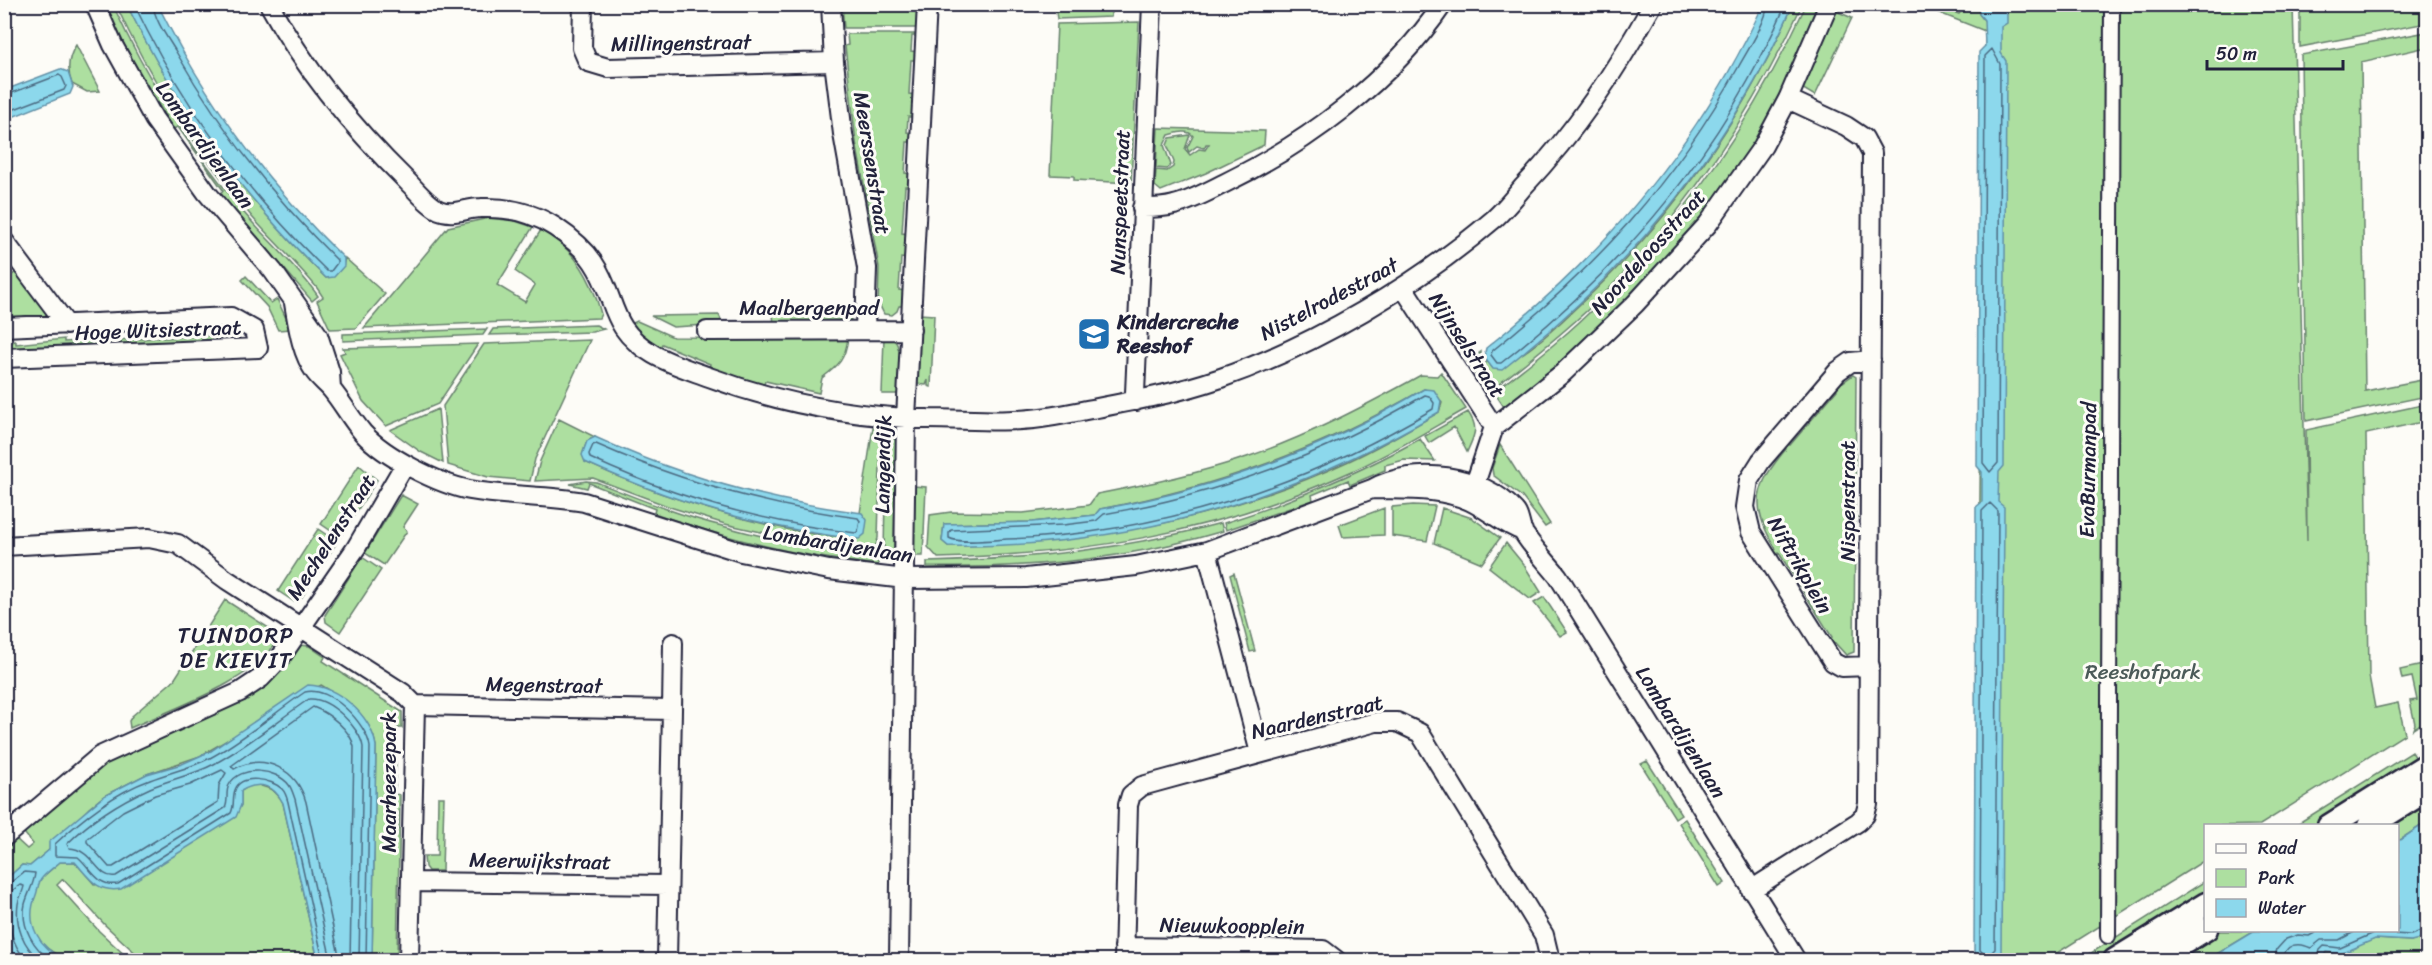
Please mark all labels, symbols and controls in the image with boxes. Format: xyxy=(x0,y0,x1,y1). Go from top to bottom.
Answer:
street label: Millingenstraat xyxy=(611,23,753,63)
scale bar xyxy=(2207,33,2344,71)
text: 50 m xyxy=(2216,38,2257,70)
street label: Lombardijenlaan xyxy=(145,73,265,217)
street label: Meerssenstraat xyxy=(842,89,902,237)
street label: Nunspeetstraat xyxy=(1098,129,1142,275)
street label: Noordeloosstraat xyxy=(1580,180,1716,324)
street label: Nistelrodestraat xyxy=(1253,246,1407,352)
street label: Nijnselstraat xyxy=(1418,284,1516,406)
street label: Maalbergenpad xyxy=(739,289,881,327)
place label: Kindercreche Reeshof xyxy=(1116,303,1239,365)
street label: Hoge Witsiestraat xyxy=(74,308,242,352)
school or university icon: Kindercreche Reeshof xyxy=(1076,316,1112,352)
street label: EvaBurmanpad xyxy=(2068,400,2108,538)
street label: Langendijk xyxy=(863,414,903,514)
street label: Nispenstraat xyxy=(1829,440,1867,562)
street label: Mechelenstraat xyxy=(276,466,386,608)
street label: Niftrikplein xyxy=(1757,509,1843,621)
street label: Lombardijenlaan xyxy=(760,513,916,575)
district label: TUINDORP DE KIEVIT xyxy=(178,616,294,680)
park label: Reeshofpark xyxy=(2085,653,2201,691)
street label: Lombardijenlaan xyxy=(1625,658,1737,806)
street label: Megenstraat xyxy=(485,665,604,705)
street label: Naardenstraat xyxy=(1247,683,1387,751)
street label: Maarheezepark xyxy=(370,712,408,852)
legend xyxy=(2204,824,2399,932)
text: Road xyxy=(2258,832,2298,864)
street label: Meerwijkstraat xyxy=(469,841,611,881)
text: Park xyxy=(2258,862,2295,894)
text: Water xyxy=(2258,892,2307,924)
street label: Nieuwkoopplein xyxy=(1159,906,1305,946)

